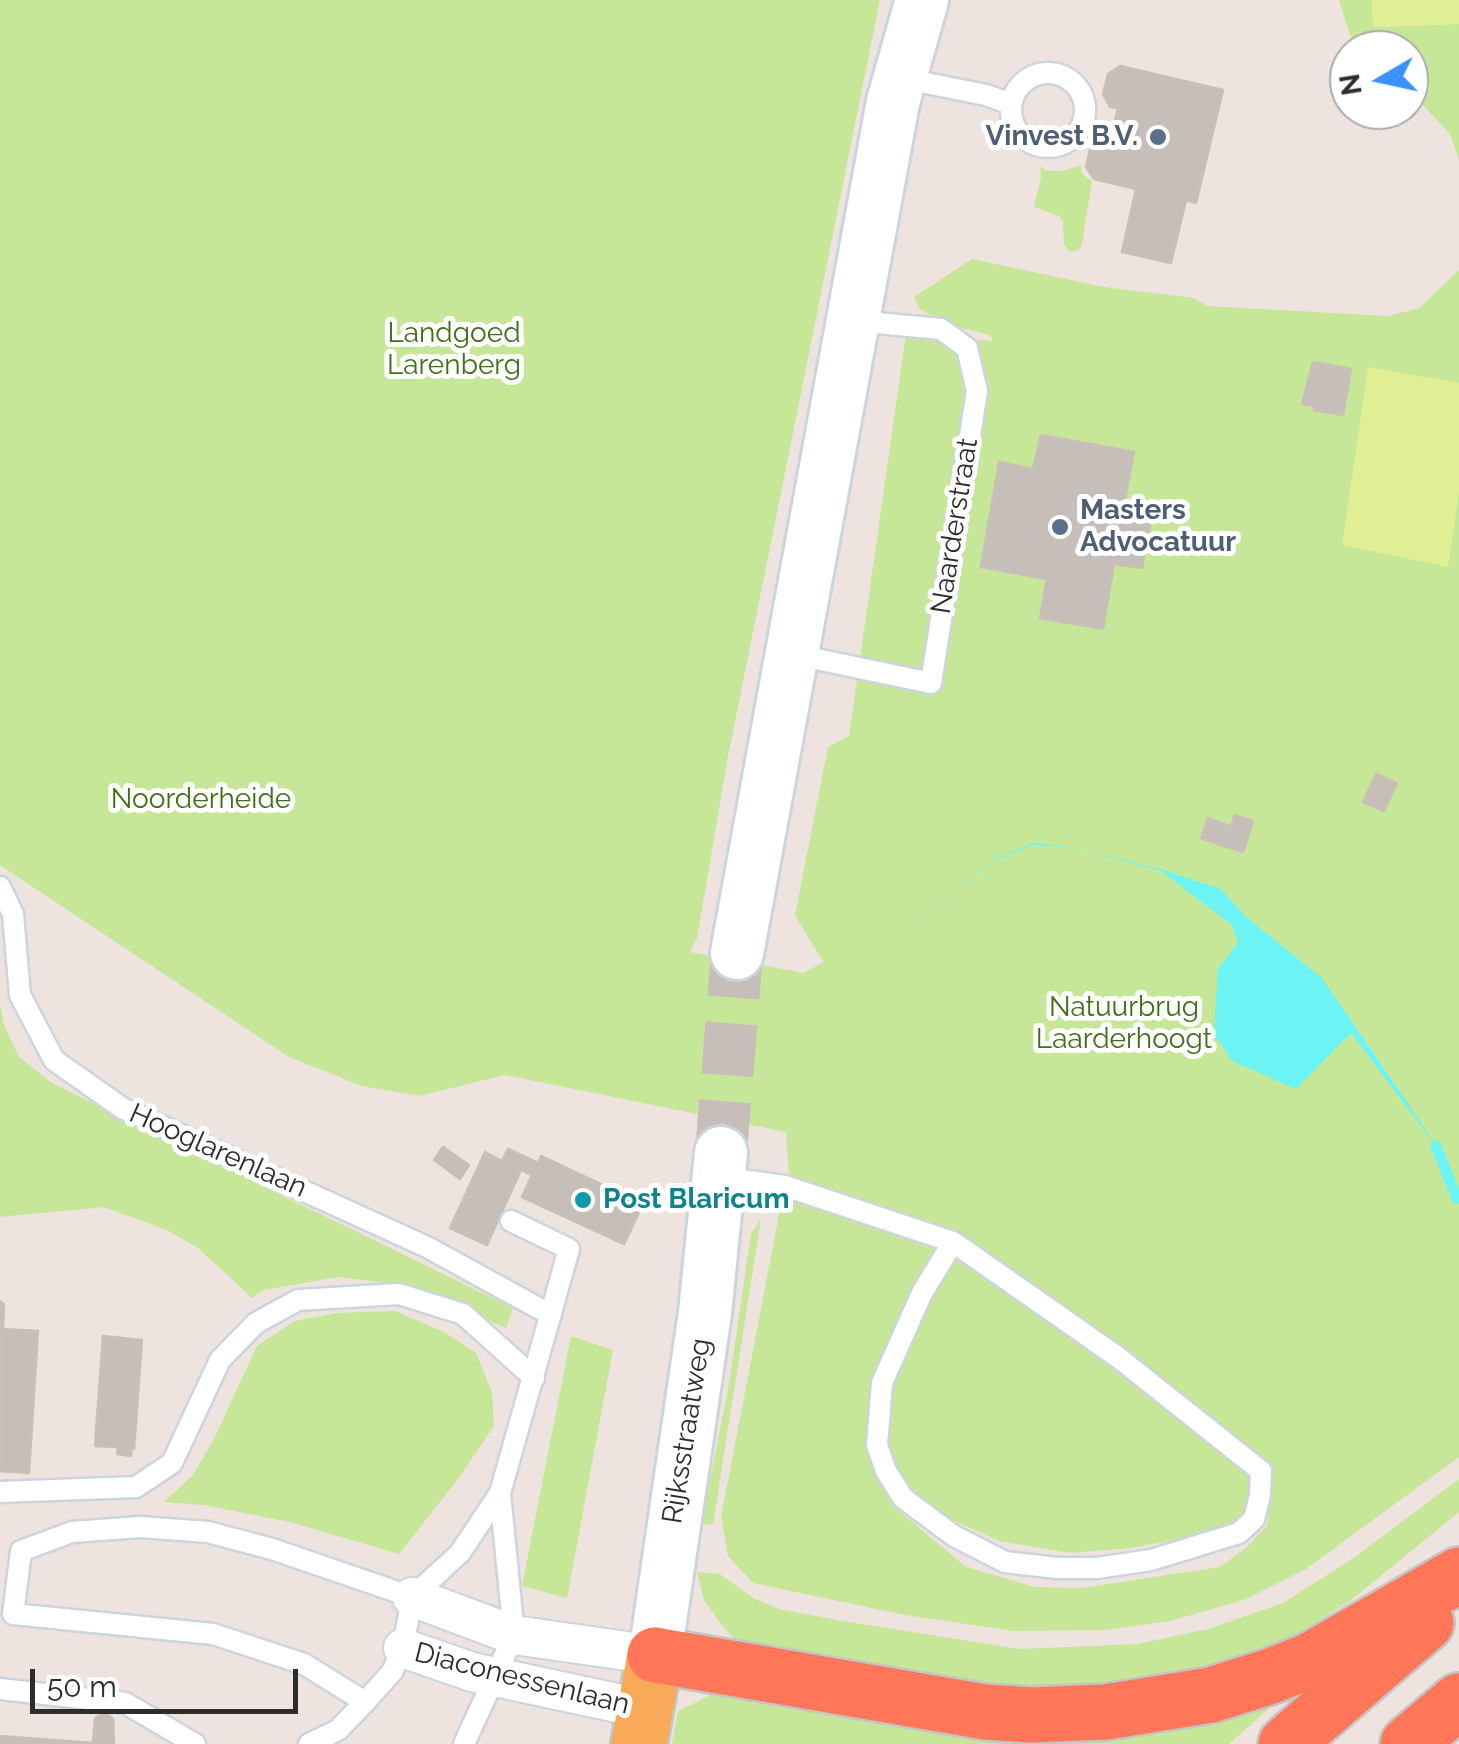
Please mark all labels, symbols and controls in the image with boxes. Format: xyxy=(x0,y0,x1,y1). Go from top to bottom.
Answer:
north arrow xyxy=(1329,30,1429,130)
text: N xyxy=(1333,71,1369,98)
place label: Vinvest B.V. xyxy=(985,120,1138,154)
marker: Vinvest B.V. xyxy=(1147,126,1169,148)
park label: Landgoed Larenberg xyxy=(387,317,521,383)
street label: Naarderstraat xyxy=(925,436,985,616)
place label: Masters Advocatuur xyxy=(1080,494,1236,560)
marker: Masters Advocatuur xyxy=(1049,516,1071,538)
park label: Noorderheide xyxy=(111,783,291,817)
park label: Natuurbrug Laarderhoogt xyxy=(1036,991,1212,1057)
street label: Hooglarenlaan xyxy=(124,1097,312,1205)
place label: Post Blaricum xyxy=(603,1183,789,1217)
marker: Post Blaricum xyxy=(572,1189,594,1211)
street label: Rijksstraatweg xyxy=(656,1336,718,1526)
street label: Diaconessenlaan xyxy=(411,1636,633,1722)
scale bar xyxy=(35,1649,302,1711)
text: 50 m xyxy=(47,1669,117,1704)

